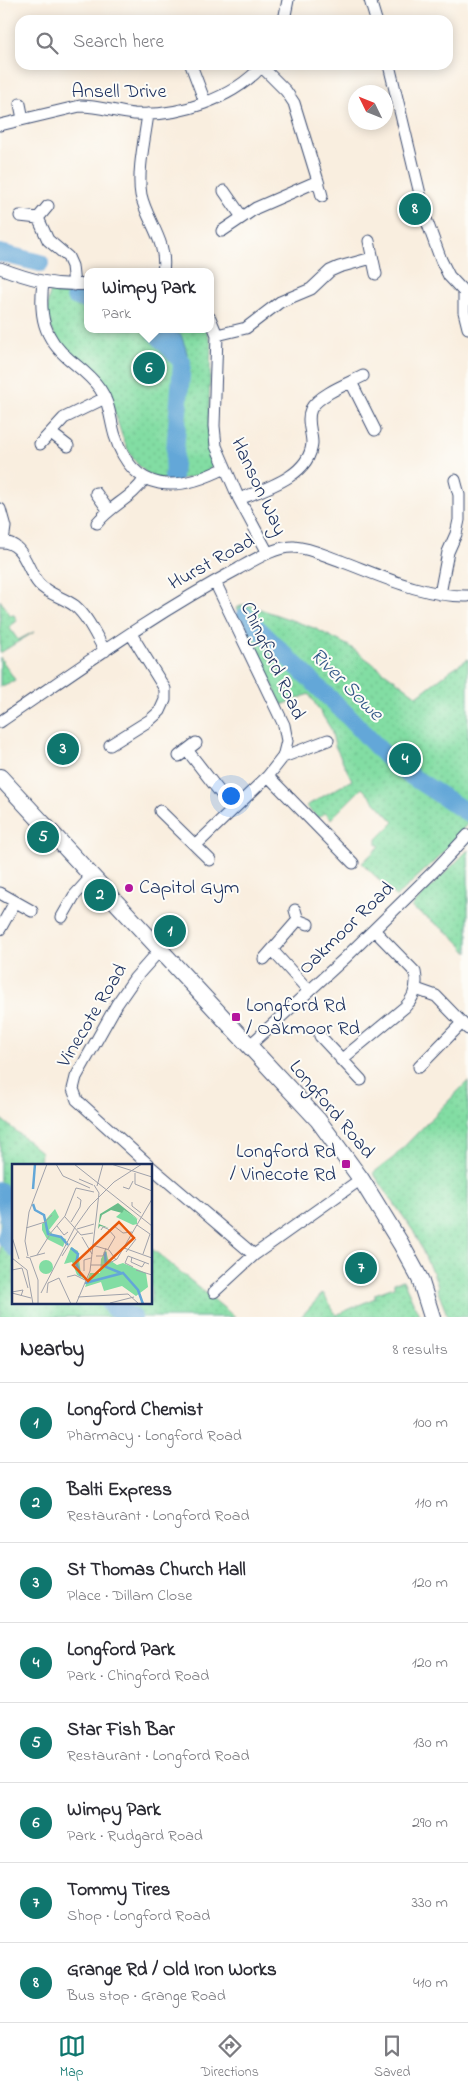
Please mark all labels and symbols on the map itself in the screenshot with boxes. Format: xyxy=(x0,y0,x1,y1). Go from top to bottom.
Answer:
street label: Ansell Drive xyxy=(72,78,166,107)
north arrow xyxy=(348,85,393,130)
pin: 8 xyxy=(399,190,431,228)
pin: 6 xyxy=(133,349,165,387)
street label: Hanson Way xyxy=(223,433,293,541)
street label: Hurst Road xyxy=(164,527,260,599)
street label: Chingford Road xyxy=(231,597,312,725)
water label: River Sowe xyxy=(303,642,391,730)
pin: 3 xyxy=(47,730,79,768)
pin: 4 xyxy=(389,740,421,778)
your location xyxy=(218,783,244,809)
pin: 5 xyxy=(27,818,59,856)
place label: Capitol Gym xyxy=(139,874,239,903)
pin: 2 xyxy=(84,876,116,914)
street label: Oakmoor Road xyxy=(292,876,402,982)
marker: Capitol Gym xyxy=(123,882,135,894)
pin: 1 xyxy=(154,912,186,950)
street label: Vinecote Road xyxy=(50,959,135,1074)
place label: Longford Rd / Oakmoor Rd xyxy=(246,992,360,1044)
marker: Longford Rd / Oakmoor Rd xyxy=(230,1011,242,1023)
street label: Longford Road xyxy=(280,1054,381,1166)
place label: Longford Rd / Vinecote Rd xyxy=(230,1138,336,1190)
marker: Longford Rd / Vinecote Rd xyxy=(340,1158,352,1170)
inset map xyxy=(12,1164,152,1304)
pin: 7 xyxy=(345,1249,377,1287)

